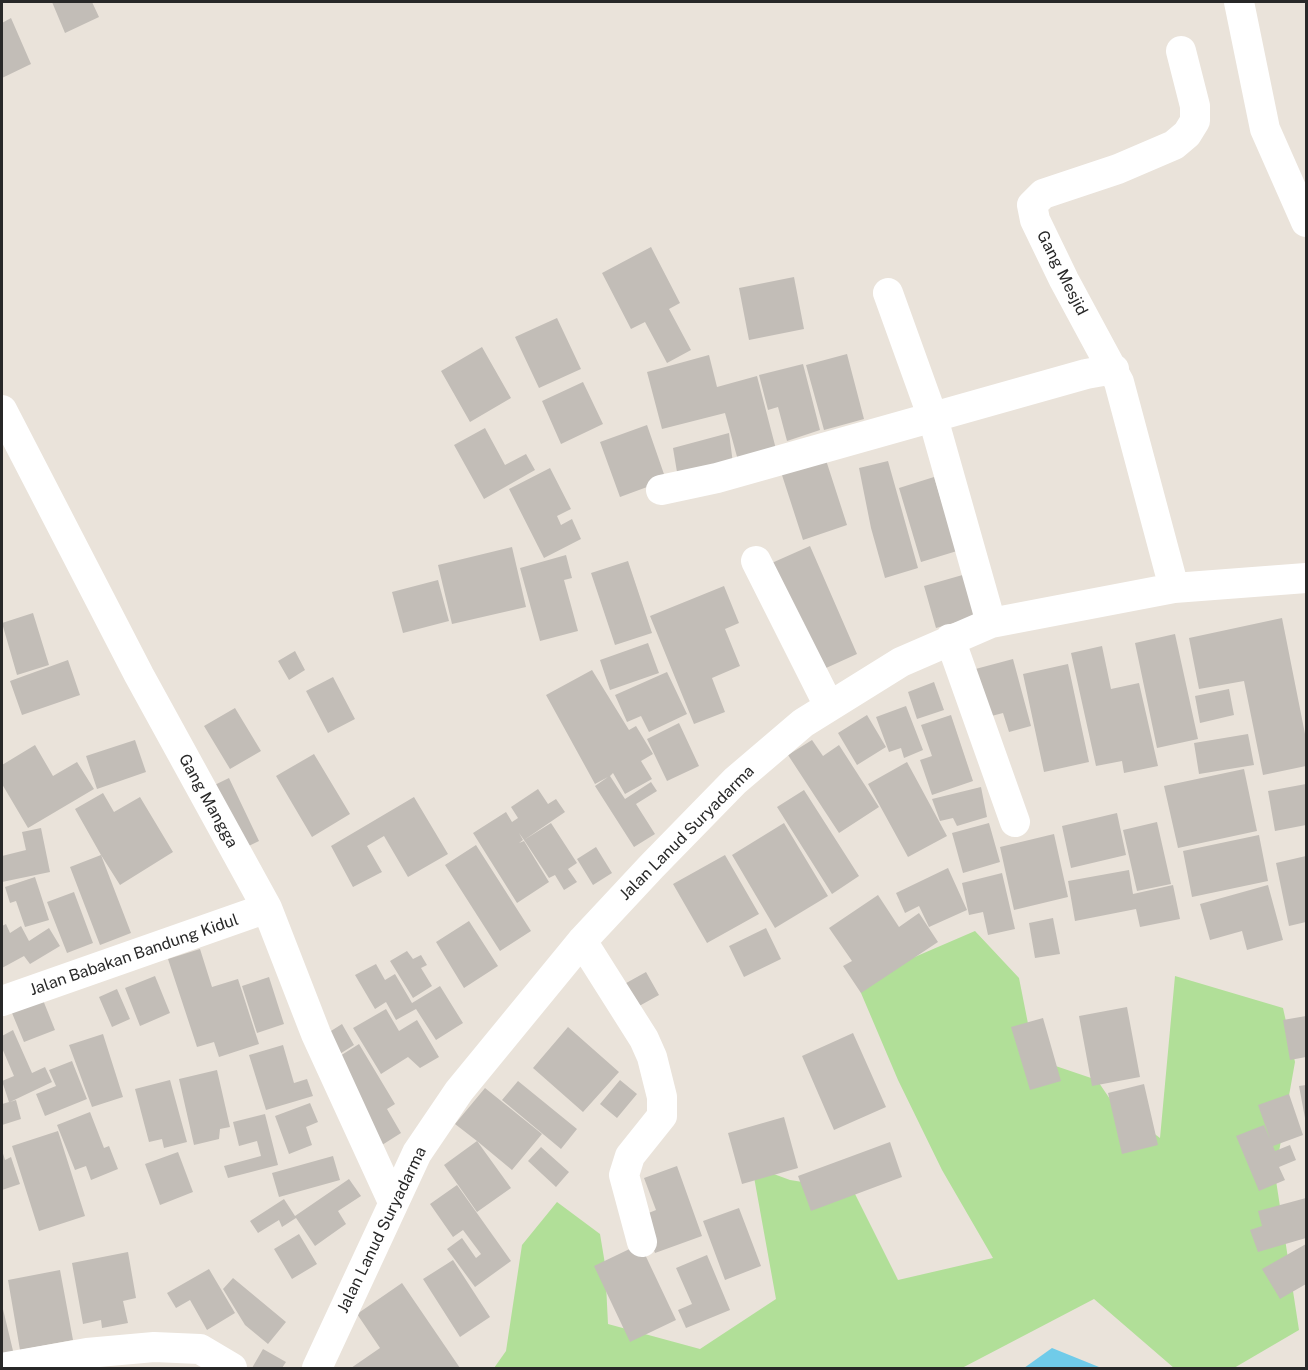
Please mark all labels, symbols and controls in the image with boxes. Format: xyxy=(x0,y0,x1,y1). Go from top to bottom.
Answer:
street label: Gang Mesjid xyxy=(1032,227,1092,319)
street label: Gang Mangga xyxy=(174,751,242,851)
street label: Jalan Lanud Suryadarma xyxy=(616,762,758,904)
street label: Jalan Babakan Bandung Kidul xyxy=(27,910,241,1000)
street label: Jalan Lanud Suryadarma xyxy=(333,1144,431,1316)

